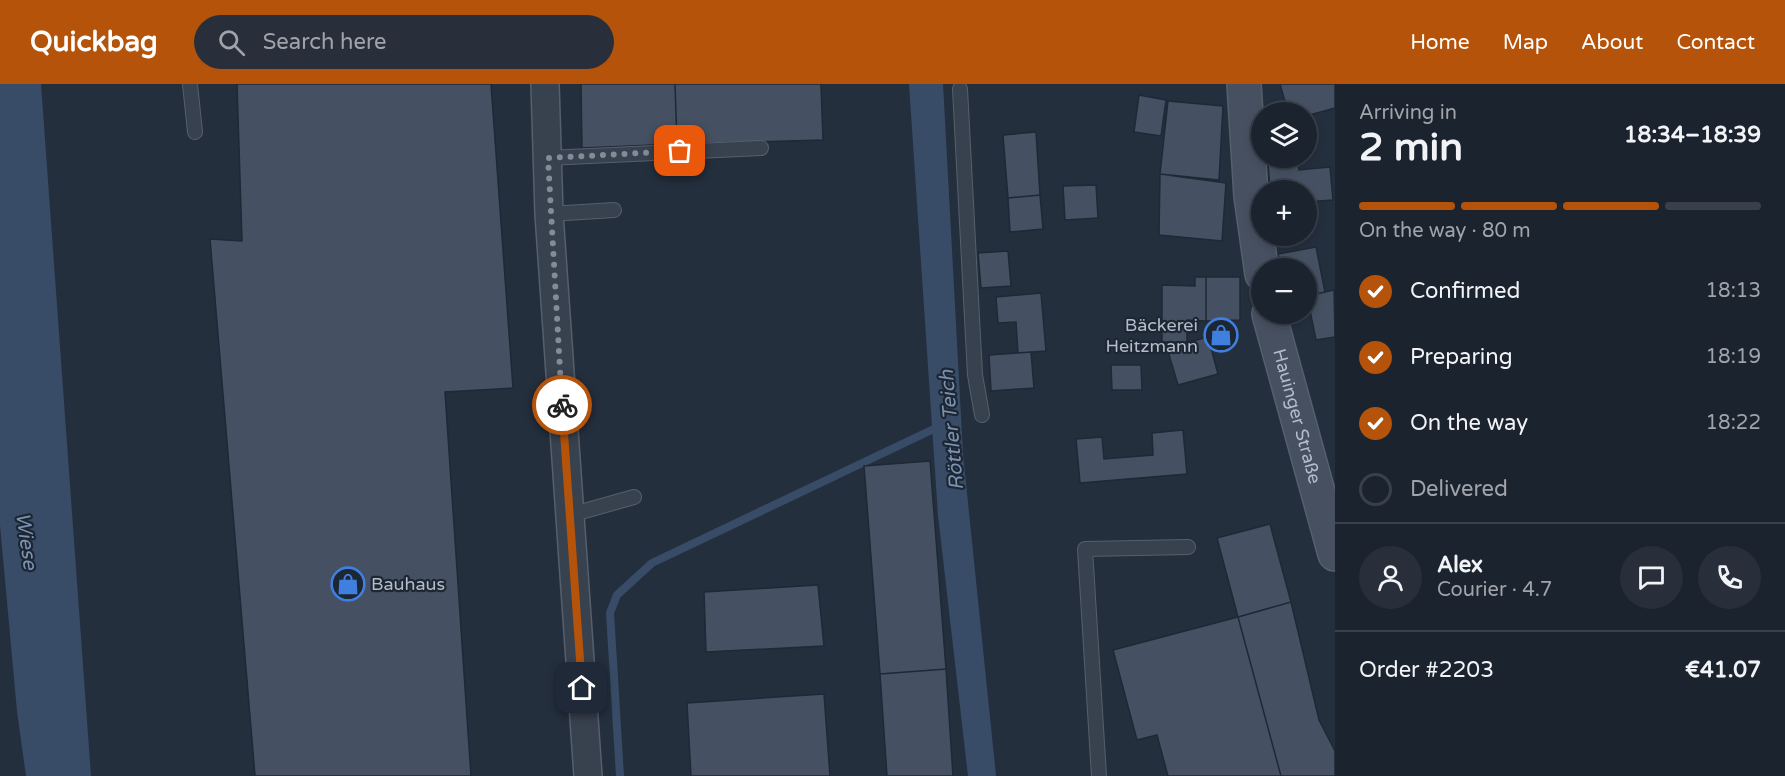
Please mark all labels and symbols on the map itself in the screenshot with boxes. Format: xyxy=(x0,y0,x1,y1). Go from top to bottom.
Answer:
pin xyxy=(654,125,705,176)
place label: Bäckerei Heitzmann xyxy=(1106,314,1198,357)
shop icon: Bäckerei Heitzmann xyxy=(1203,317,1239,353)
street label: Hauinger Straße xyxy=(1268,346,1326,486)
water label: Röttler Teich xyxy=(935,368,969,491)
courier xyxy=(532,375,592,435)
water label: Wiese xyxy=(10,511,42,573)
shop icon: Bauhaus xyxy=(330,566,366,602)
place label: Bauhaus xyxy=(371,573,445,595)
pin xyxy=(556,662,607,713)

